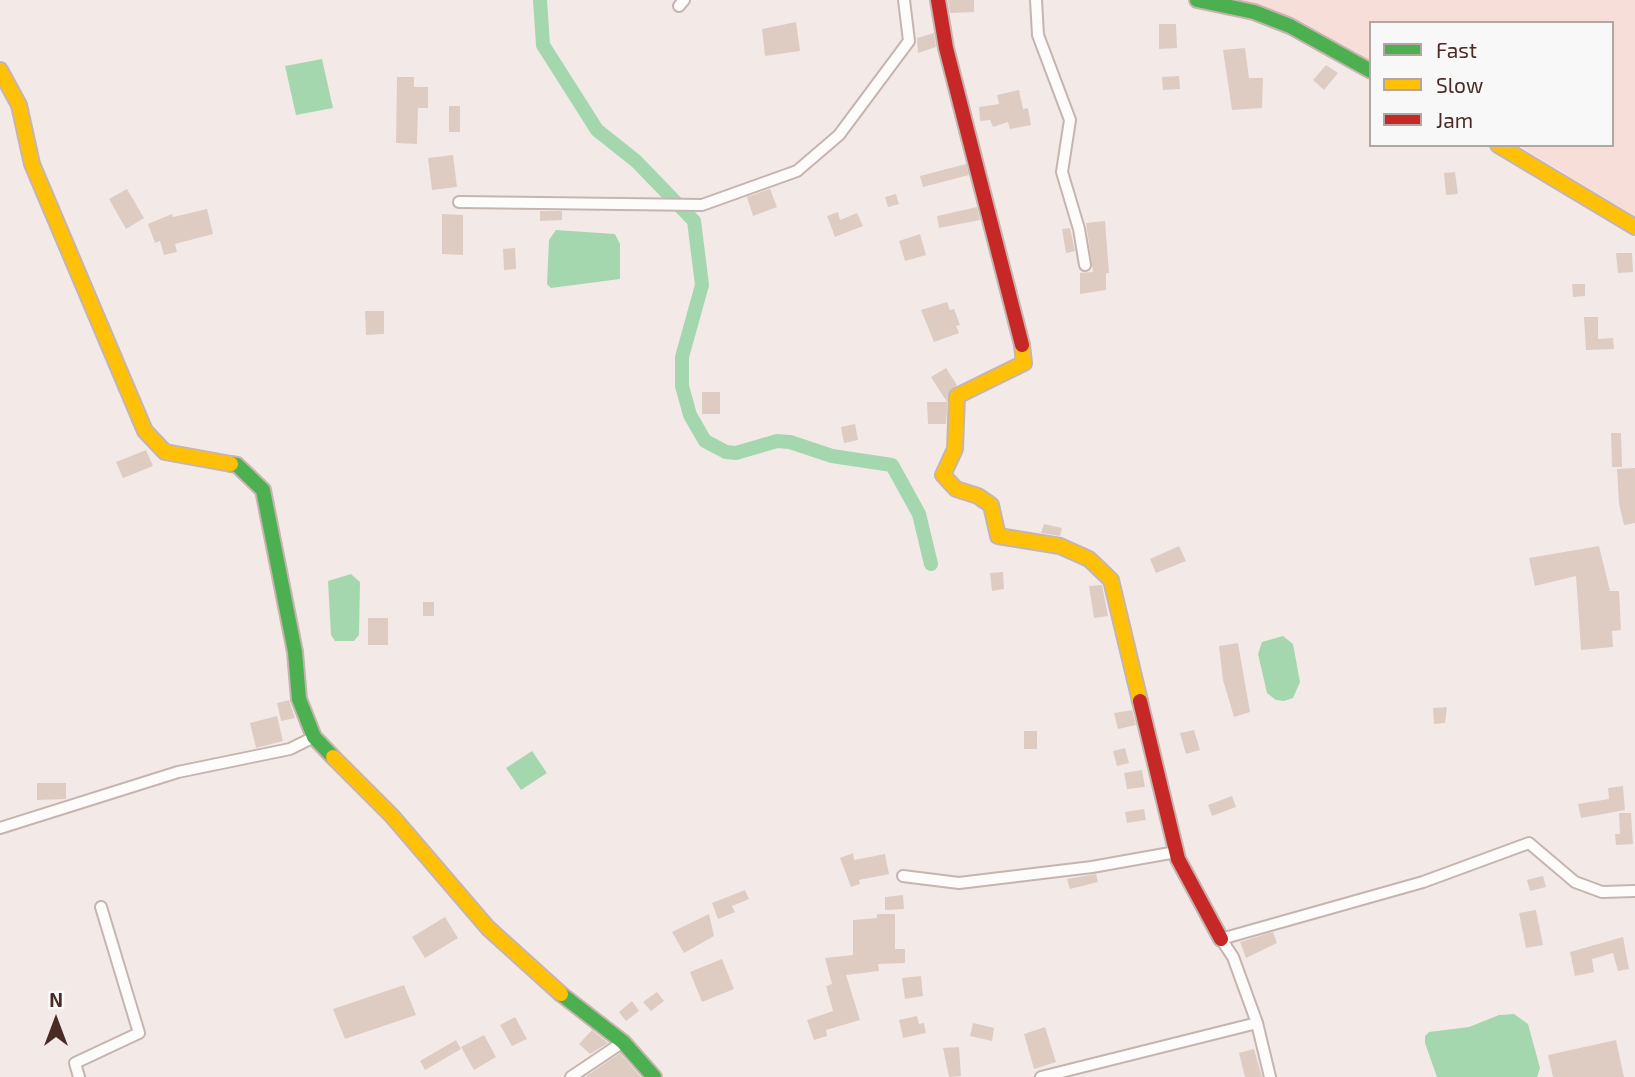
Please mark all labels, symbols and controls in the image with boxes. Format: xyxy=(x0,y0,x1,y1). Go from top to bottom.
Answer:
legend xyxy=(1369,21,1614,147)
text: Fast xyxy=(1436,37,1477,62)
text: Slow xyxy=(1436,72,1483,97)
text: Jam xyxy=(1436,107,1473,132)
north arrow xyxy=(21,986,91,1056)
text: N xyxy=(49,988,63,1011)

